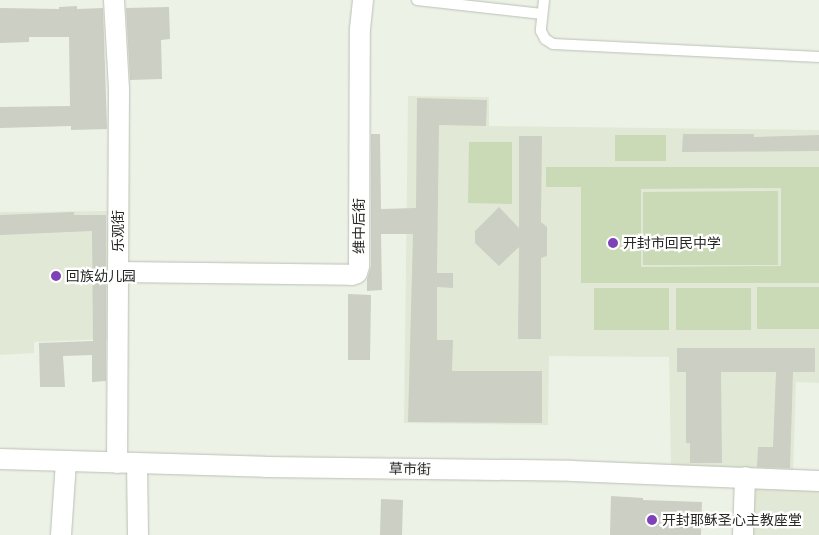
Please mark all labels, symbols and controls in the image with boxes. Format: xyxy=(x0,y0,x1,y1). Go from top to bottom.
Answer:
street label: 维中后街 xyxy=(351,198,367,254)
street label: 乐观街 xyxy=(110,210,126,252)
place label: 开封市回民中学 xyxy=(623,235,721,251)
marker: 开封市回民中学 xyxy=(607,237,619,249)
place label: 回族幼儿园 xyxy=(66,268,136,284)
marker: 回族幼儿园 xyxy=(50,270,62,282)
street label: 草市街 xyxy=(389,460,431,478)
place label: 开封耶稣圣心主教座堂 xyxy=(662,512,802,528)
marker: 开封耶稣圣心主教座堂 xyxy=(646,514,658,526)

